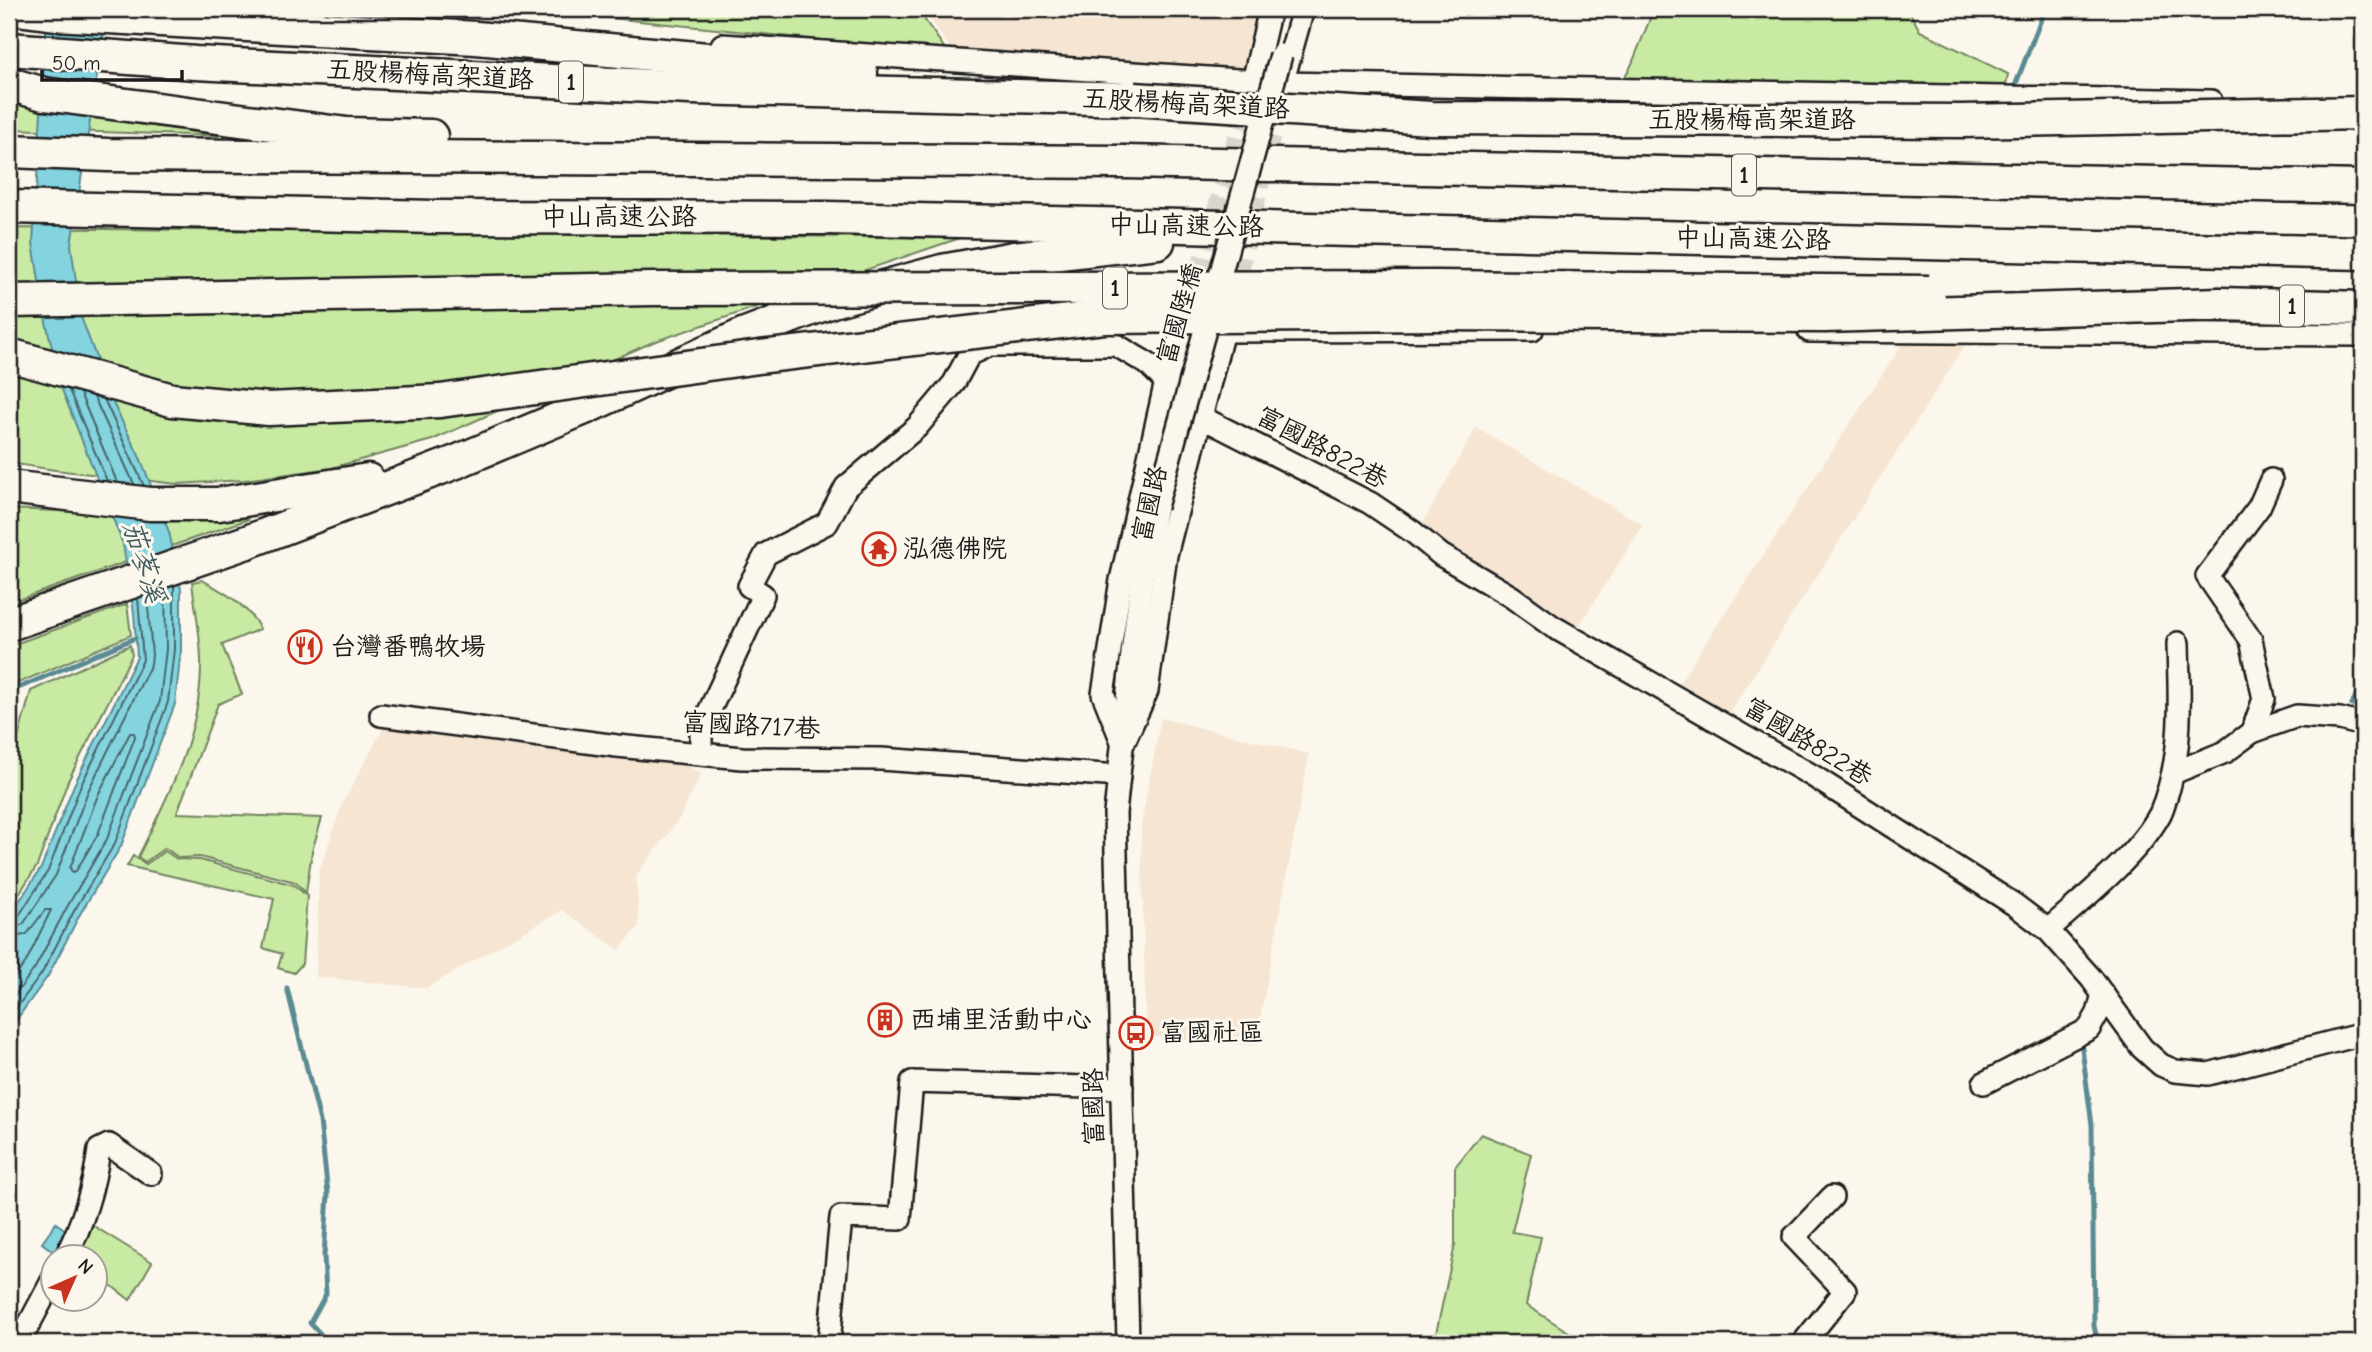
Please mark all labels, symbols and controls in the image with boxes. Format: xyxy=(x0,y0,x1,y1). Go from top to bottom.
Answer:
scale bar xyxy=(42,38,182,82)
text: 50 m xyxy=(52,51,101,75)
street label: 五股楊梅高架道路 xyxy=(325,55,535,95)
road number: 1 xyxy=(559,61,583,102)
street label: 五股楊梅高架道路 xyxy=(1081,84,1291,124)
street label: 五股楊梅高架道路 xyxy=(1648,105,1856,135)
road number: 1 xyxy=(1732,154,1756,196)
street label: 中山高速公路 xyxy=(541,202,697,232)
street label: 中山高速公路 xyxy=(1108,210,1264,242)
street label: 中山高速公路 xyxy=(1675,223,1831,255)
street label: 富國陸橋 xyxy=(1151,260,1209,368)
road number: 1 xyxy=(1103,268,1127,309)
road number: 1 xyxy=(2280,286,2304,326)
street label: 富國路822巷 xyxy=(1251,401,1393,495)
street label: 富國路 xyxy=(1127,463,1173,545)
water label: 茄苳溪 xyxy=(116,517,172,609)
temple icon: 泓德佛院 xyxy=(860,530,898,568)
place label: 泓德佛院 xyxy=(903,534,1007,564)
restaurant icon: 台灣番鴨牧場 xyxy=(286,628,324,666)
place label: 台灣番鴨牧場 xyxy=(330,632,486,662)
street label: 富國路822巷 xyxy=(1738,692,1878,792)
street label: 富國路717巷 xyxy=(681,707,821,745)
building icon: 西埔里活動中心 xyxy=(866,1001,904,1039)
place label: 西埔里活動中心 xyxy=(910,1005,1092,1035)
bus stop icon: 富國社區 xyxy=(1117,1014,1155,1052)
place label: 富國社區 xyxy=(1160,1018,1264,1048)
street label: 富國路 xyxy=(1078,1068,1110,1146)
north arrow xyxy=(38,1244,108,1314)
text: N xyxy=(73,1255,97,1279)

